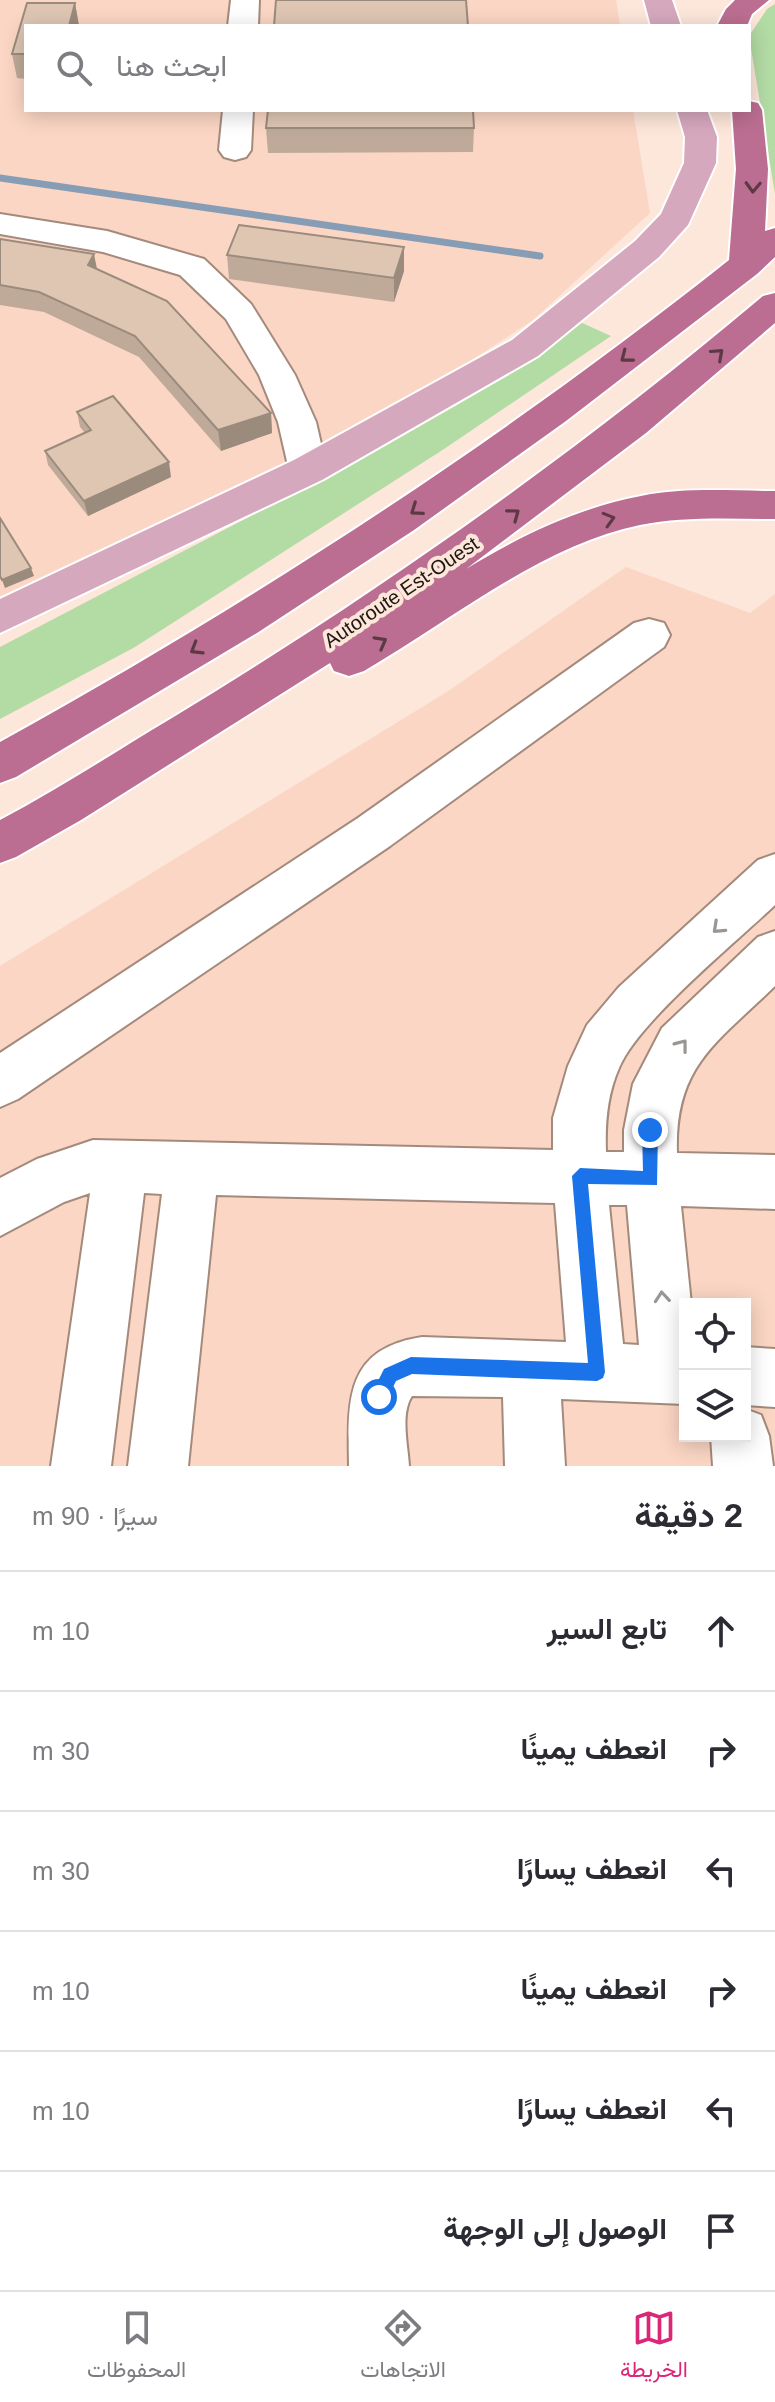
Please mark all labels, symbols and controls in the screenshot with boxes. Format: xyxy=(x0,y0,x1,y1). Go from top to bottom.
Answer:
search box xyxy=(24,24,751,112)
icon: search xyxy=(52,46,96,90)
text: ابحث هنا xyxy=(116,49,227,82)
one-way arrow xyxy=(744,181,761,194)
one-way arrow xyxy=(621,347,635,362)
one-way arrow xyxy=(709,350,724,364)
one-way arrow xyxy=(410,500,424,515)
one-way arrow xyxy=(505,510,520,524)
one-way arrow xyxy=(601,512,615,528)
street label: Autoroute Est-Ouest xyxy=(320,532,483,652)
one-way arrow xyxy=(372,636,386,652)
one-way arrow xyxy=(190,639,205,654)
one-way arrow xyxy=(713,919,727,934)
one-way arrow xyxy=(672,1040,687,1054)
route end xyxy=(632,1112,668,1148)
one-way arrow xyxy=(654,1290,671,1303)
map controls xyxy=(679,1298,751,1442)
button: locate xyxy=(679,1298,751,1370)
button: layers xyxy=(679,1370,751,1442)
route start xyxy=(361,1379,397,1415)
text: 2 دقيقة xyxy=(634,1496,743,1534)
text: سيرًا · 90 m xyxy=(32,1501,158,1531)
icon: ahead xyxy=(699,1609,743,1653)
text: تابع السير xyxy=(547,1612,667,1645)
text: 10 m xyxy=(32,1616,90,1646)
icon: right xyxy=(699,1729,743,1773)
text: انعطف يمينًا xyxy=(520,1732,667,1765)
text: 30 m xyxy=(32,1736,90,1766)
icon: left xyxy=(699,1849,743,1893)
text: انعطف يسارًا xyxy=(517,1852,667,1885)
text: 30 m xyxy=(32,1856,90,1886)
icon: right xyxy=(699,1969,743,2013)
text: انعطف يمينًا xyxy=(520,1972,667,2005)
text: 10 m xyxy=(32,1976,90,2006)
icon: left xyxy=(699,2089,743,2133)
text: انعطف يسارًا xyxy=(517,2092,667,2125)
text: 10 m xyxy=(32,2096,90,2126)
icon: arrive xyxy=(699,2209,743,2253)
text: الوصول إلى الوجهة xyxy=(443,2212,667,2245)
tab: المحفوظات xyxy=(87,2306,186,2389)
tab: الاتجاهات xyxy=(360,2306,446,2389)
tab: الخريطة xyxy=(620,2306,688,2389)

